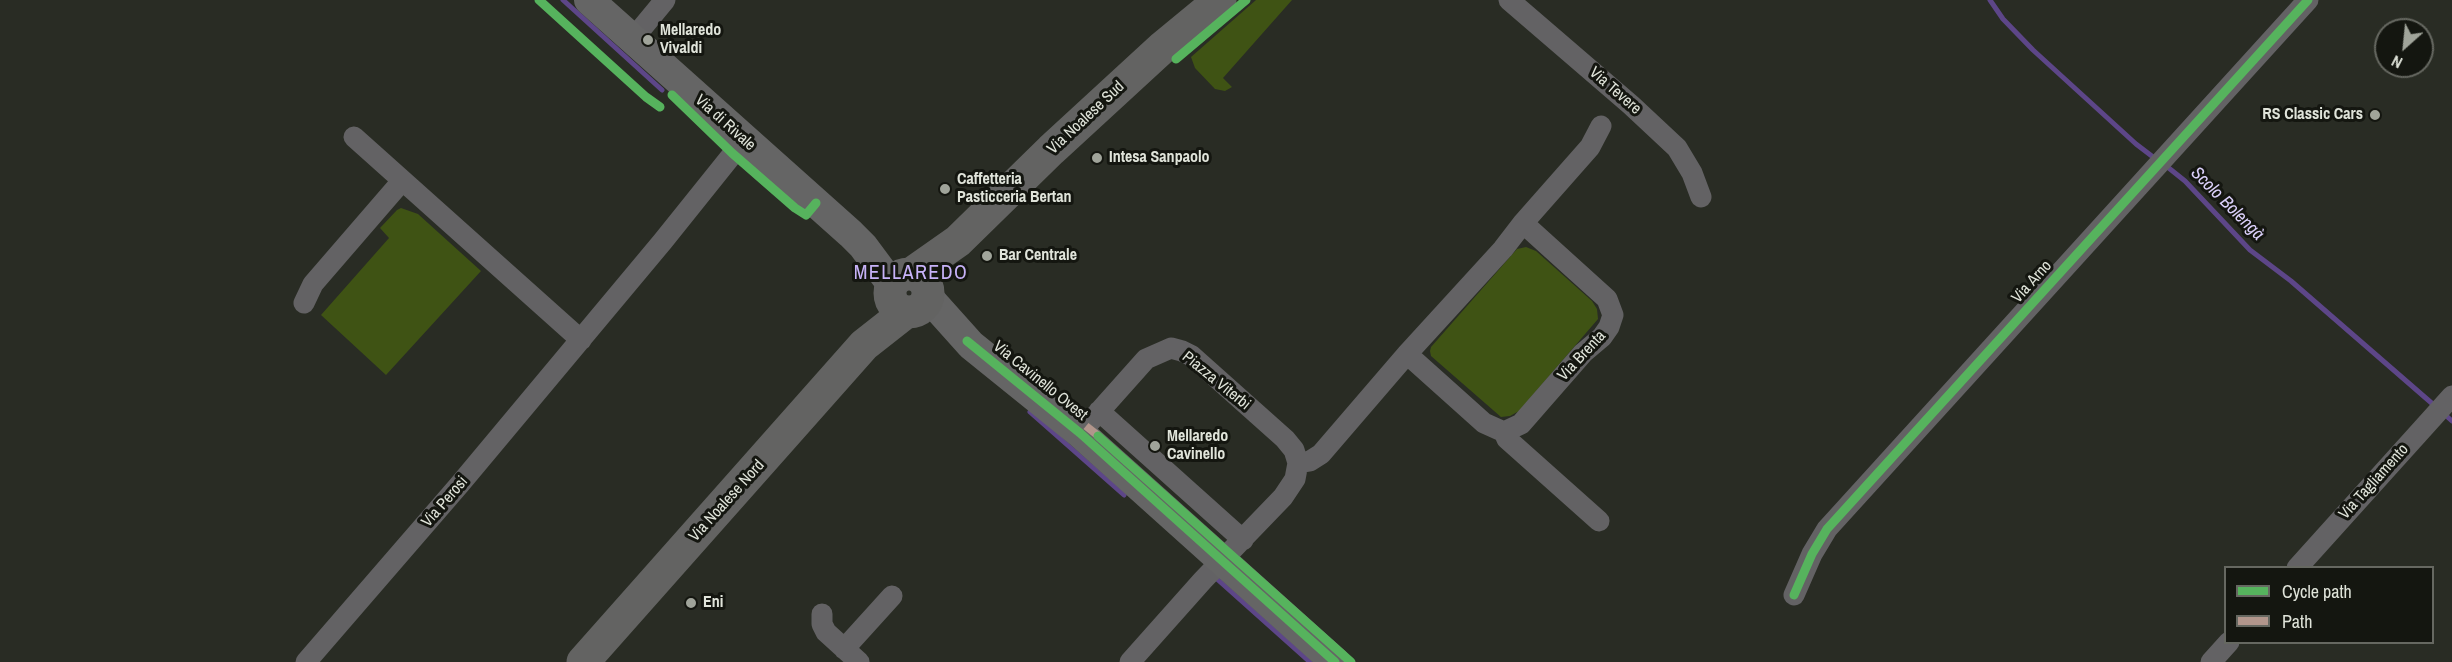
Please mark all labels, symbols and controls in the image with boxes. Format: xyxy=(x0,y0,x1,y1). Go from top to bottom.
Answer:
north arrow xyxy=(2374,18,2434,78)
place label: Mellaredo Vivaldi xyxy=(660,21,721,59)
marker: Mellaredo Vivaldi xyxy=(641,33,655,47)
text: N xyxy=(2388,50,2406,74)
street label: Via Tevere xyxy=(1585,63,1645,119)
street label: Via Noalese Sud xyxy=(1044,77,1128,159)
street label: Via di Rivale xyxy=(691,91,759,155)
place label: RS Classic Cars xyxy=(2262,105,2363,125)
marker: RS Classic Cars xyxy=(2368,108,2382,122)
place label: Intesa Sanpaolo xyxy=(1109,148,1210,168)
marker: Intesa Sanpaolo xyxy=(1090,151,1104,165)
water label: Scolo Bolengà xyxy=(2186,163,2268,245)
place label: Caffetteria Pasticceria Bertan xyxy=(957,170,1071,208)
marker: Caffetteria Pasticceria Bertan xyxy=(938,182,952,196)
place label: Bar Centrale xyxy=(999,246,1077,266)
marker: Bar Centrale xyxy=(980,249,994,263)
street label: Via Arno xyxy=(2008,257,2056,307)
district label: MELLAREDO xyxy=(854,262,968,286)
street label: Via Brenta xyxy=(1554,327,1610,385)
street label: Via Cavinello Ovest xyxy=(989,337,1091,425)
street label: Piazza Viterbi xyxy=(1178,348,1254,414)
place label: Mellaredo Cavinello xyxy=(1167,427,1228,465)
marker: Mellaredo Cavinello xyxy=(1148,439,1162,453)
street label: Via Tagliamento xyxy=(2335,440,2413,524)
street label: Via Noalese Nord xyxy=(685,456,769,546)
street label: Via Perosi xyxy=(418,473,472,531)
legend xyxy=(2224,566,2434,644)
text: Cycle path xyxy=(2282,579,2352,604)
place label: Eni xyxy=(703,593,723,613)
marker: Eni xyxy=(684,596,698,610)
text: Path xyxy=(2282,609,2312,634)

